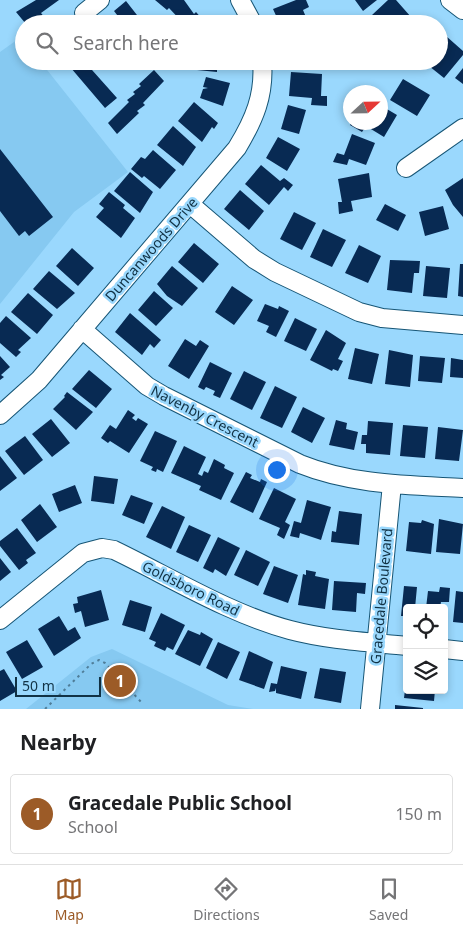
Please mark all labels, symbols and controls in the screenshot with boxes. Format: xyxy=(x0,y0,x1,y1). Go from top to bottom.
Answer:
search box xyxy=(15,15,448,70)
icon: search xyxy=(33,29,61,57)
text: Search here xyxy=(73,30,179,56)
north arrow xyxy=(343,85,388,130)
street label: Duncanwoods Drive xyxy=(100,193,202,305)
street label: Navenby Crescent xyxy=(148,381,262,451)
your location xyxy=(264,457,290,483)
street label: Gracedale Boulevard xyxy=(366,527,396,665)
street label: Goldsboro Road xyxy=(139,556,243,620)
map controls xyxy=(403,604,448,694)
button: locate xyxy=(403,604,448,649)
button: layers xyxy=(403,649,448,694)
pin: 1 xyxy=(104,662,136,700)
scale bar xyxy=(15,674,101,697)
text: 50 m xyxy=(22,676,55,695)
text: Nearby xyxy=(20,728,96,756)
text: Gracedale Public School xyxy=(68,790,292,816)
text: 1 xyxy=(32,803,42,825)
text: 150 m xyxy=(395,803,442,825)
text: School xyxy=(68,816,118,838)
tab: Map xyxy=(55,875,84,924)
tab: Directions xyxy=(193,875,260,924)
tab: Saved xyxy=(369,875,408,924)

